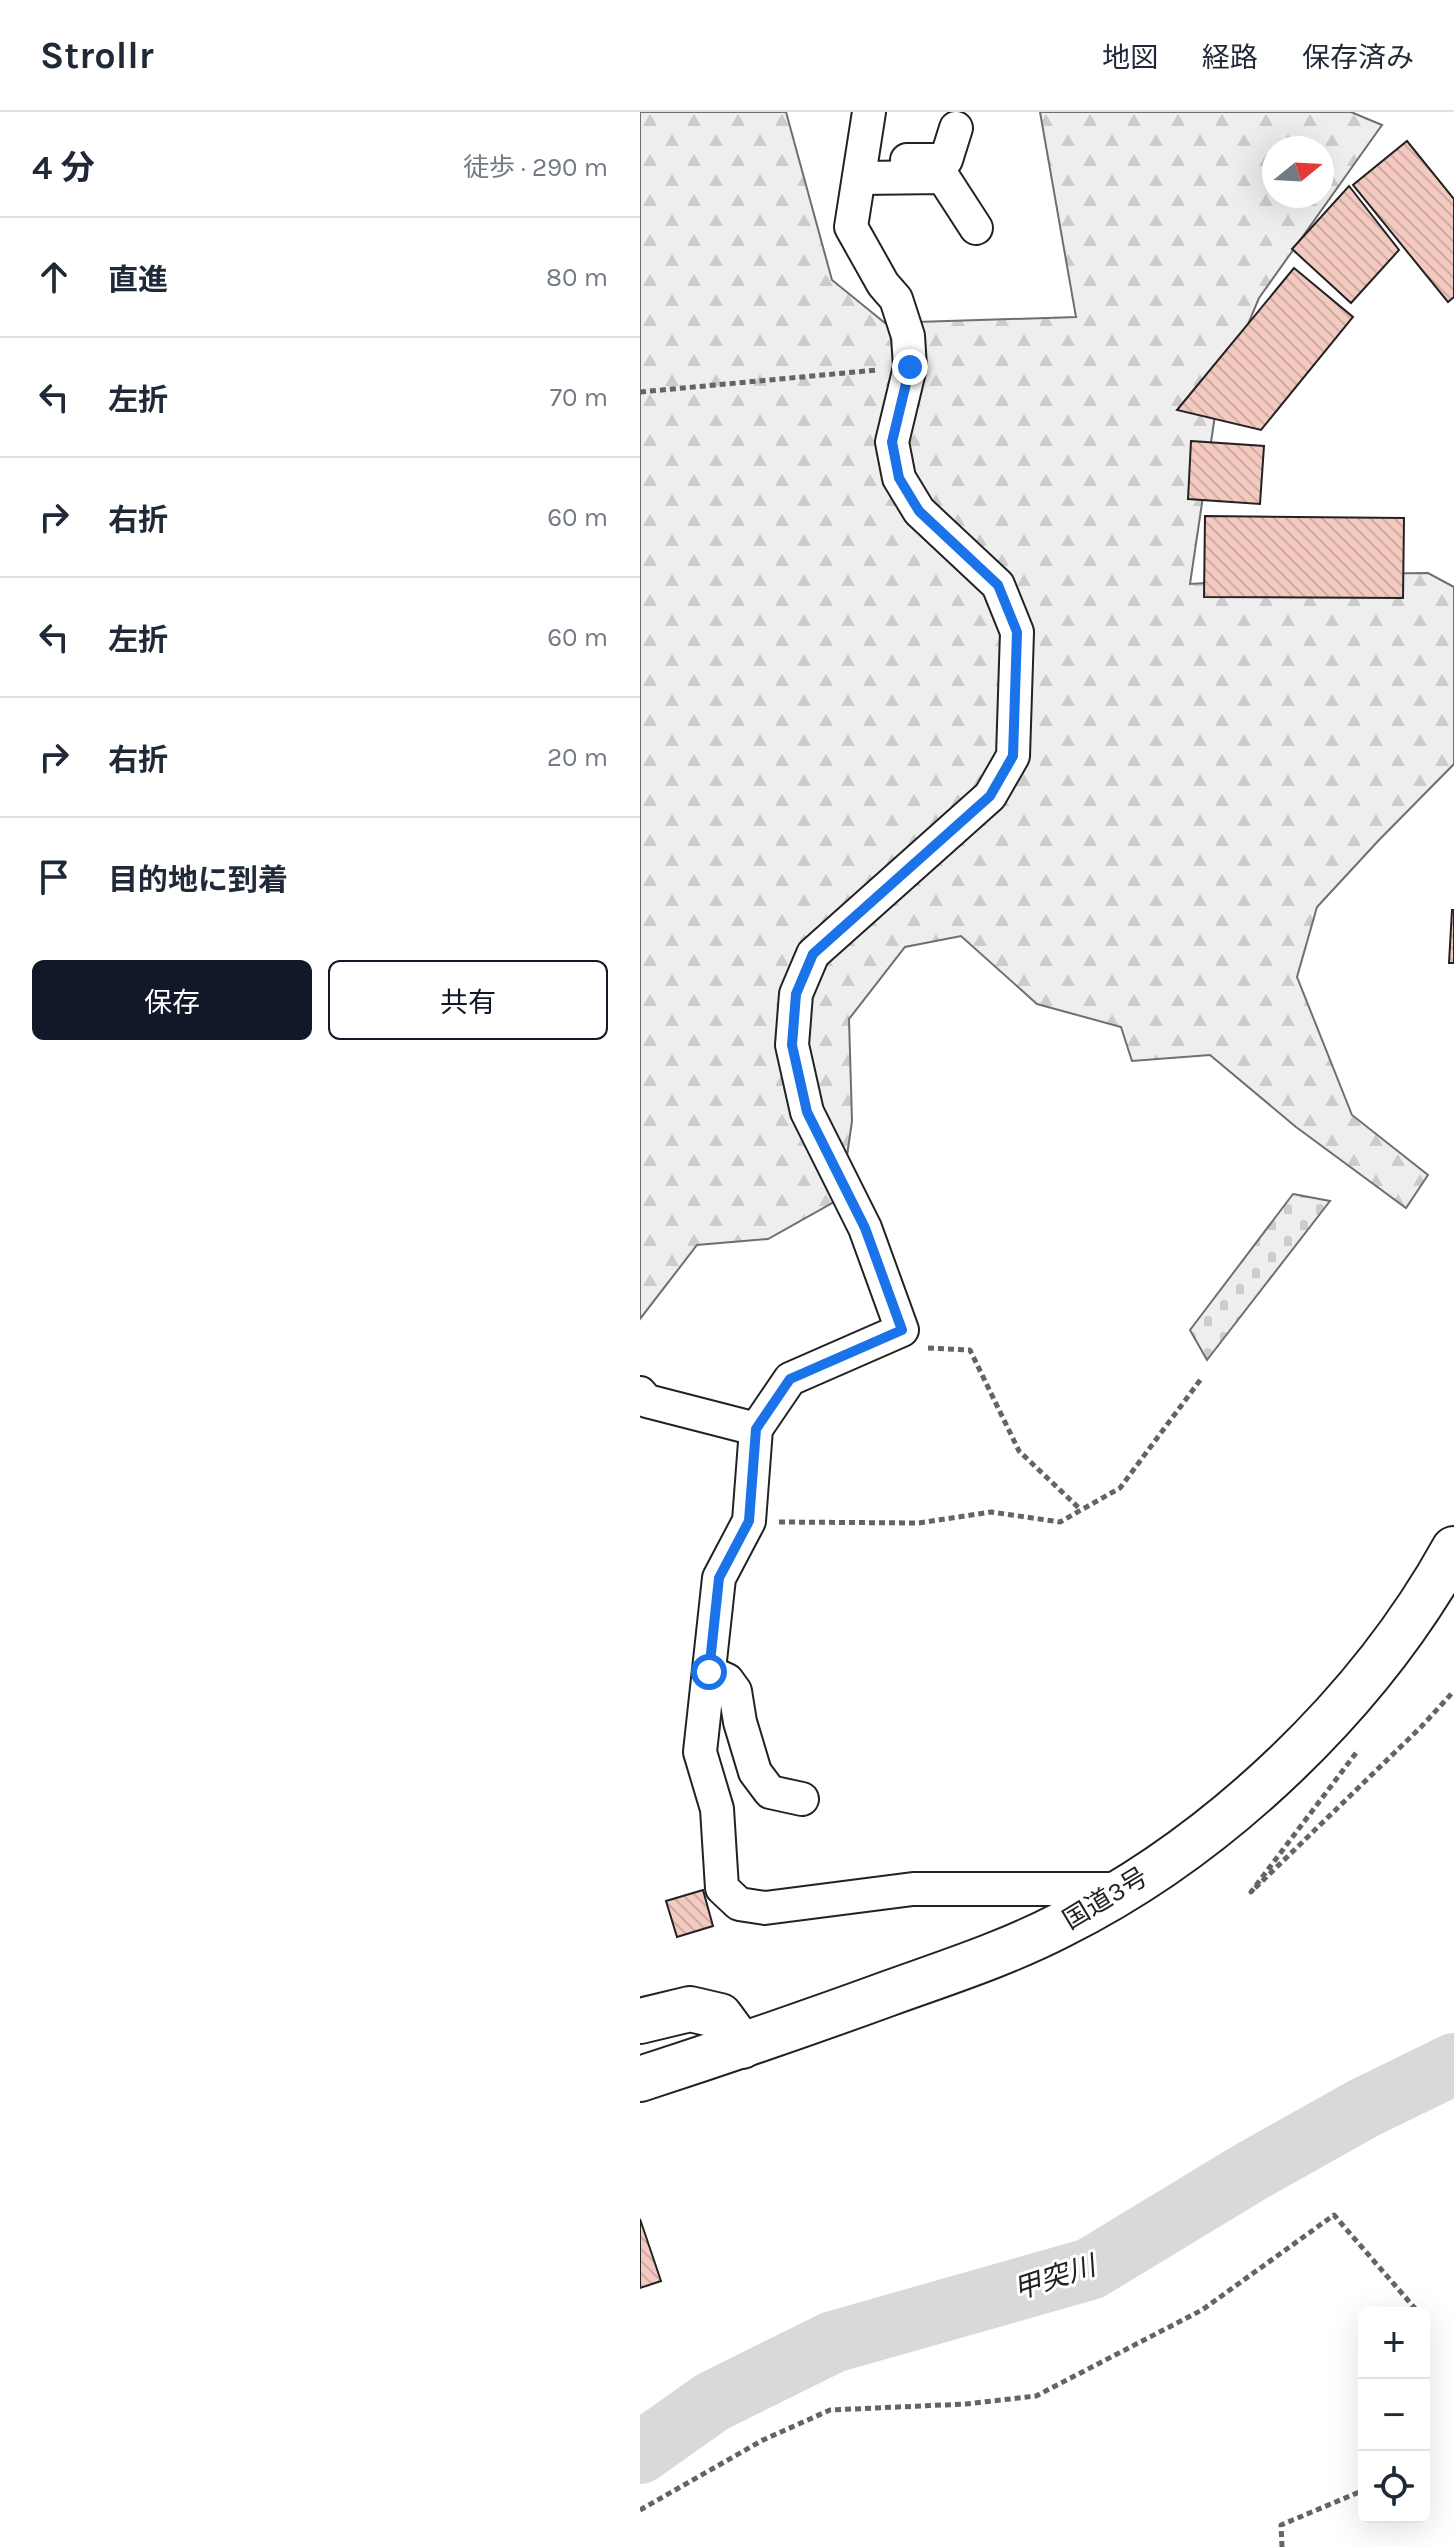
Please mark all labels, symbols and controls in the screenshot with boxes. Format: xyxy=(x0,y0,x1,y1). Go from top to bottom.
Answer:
text: Strollr xyxy=(40,33,154,78)
text: 地図 xyxy=(1102,41,1158,74)
text: 経路 xyxy=(1202,41,1258,74)
text: 保存済み xyxy=(1302,41,1414,74)
north arrow xyxy=(1262,136,1334,208)
text: 4 分 xyxy=(32,148,95,188)
text: 徒歩 · 290 m xyxy=(463,152,608,183)
icon: ahead xyxy=(32,255,76,299)
text: 直進 xyxy=(108,262,168,298)
text: 80 m xyxy=(546,262,608,293)
route end xyxy=(892,349,928,385)
icon: left xyxy=(32,375,76,419)
text: 左折 xyxy=(108,382,168,418)
text: 70 m xyxy=(550,382,608,413)
icon: right xyxy=(32,495,76,539)
text: 右折 xyxy=(108,502,168,538)
text: 60 m xyxy=(547,502,608,533)
icon: left xyxy=(32,615,76,659)
text: 左折 xyxy=(108,622,168,658)
text: 60 m xyxy=(547,622,608,653)
icon: right xyxy=(32,735,76,779)
text: 右折 xyxy=(108,742,168,778)
text: 20 m xyxy=(547,742,608,773)
icon: arrive xyxy=(32,855,76,899)
text: 目的地に到着 xyxy=(108,862,288,898)
button: 保存 xyxy=(32,960,312,1040)
button: 共有 xyxy=(328,960,608,1040)
route start xyxy=(691,1654,727,1690)
street label: 国道3号 xyxy=(1057,1861,1153,1936)
water label: 甲突川 xyxy=(1009,2248,1102,2306)
map controls xyxy=(1358,2307,1430,2523)
button: + xyxy=(1358,2307,1430,2379)
button: − xyxy=(1358,2379,1430,2451)
button: locate xyxy=(1358,2451,1430,2523)

